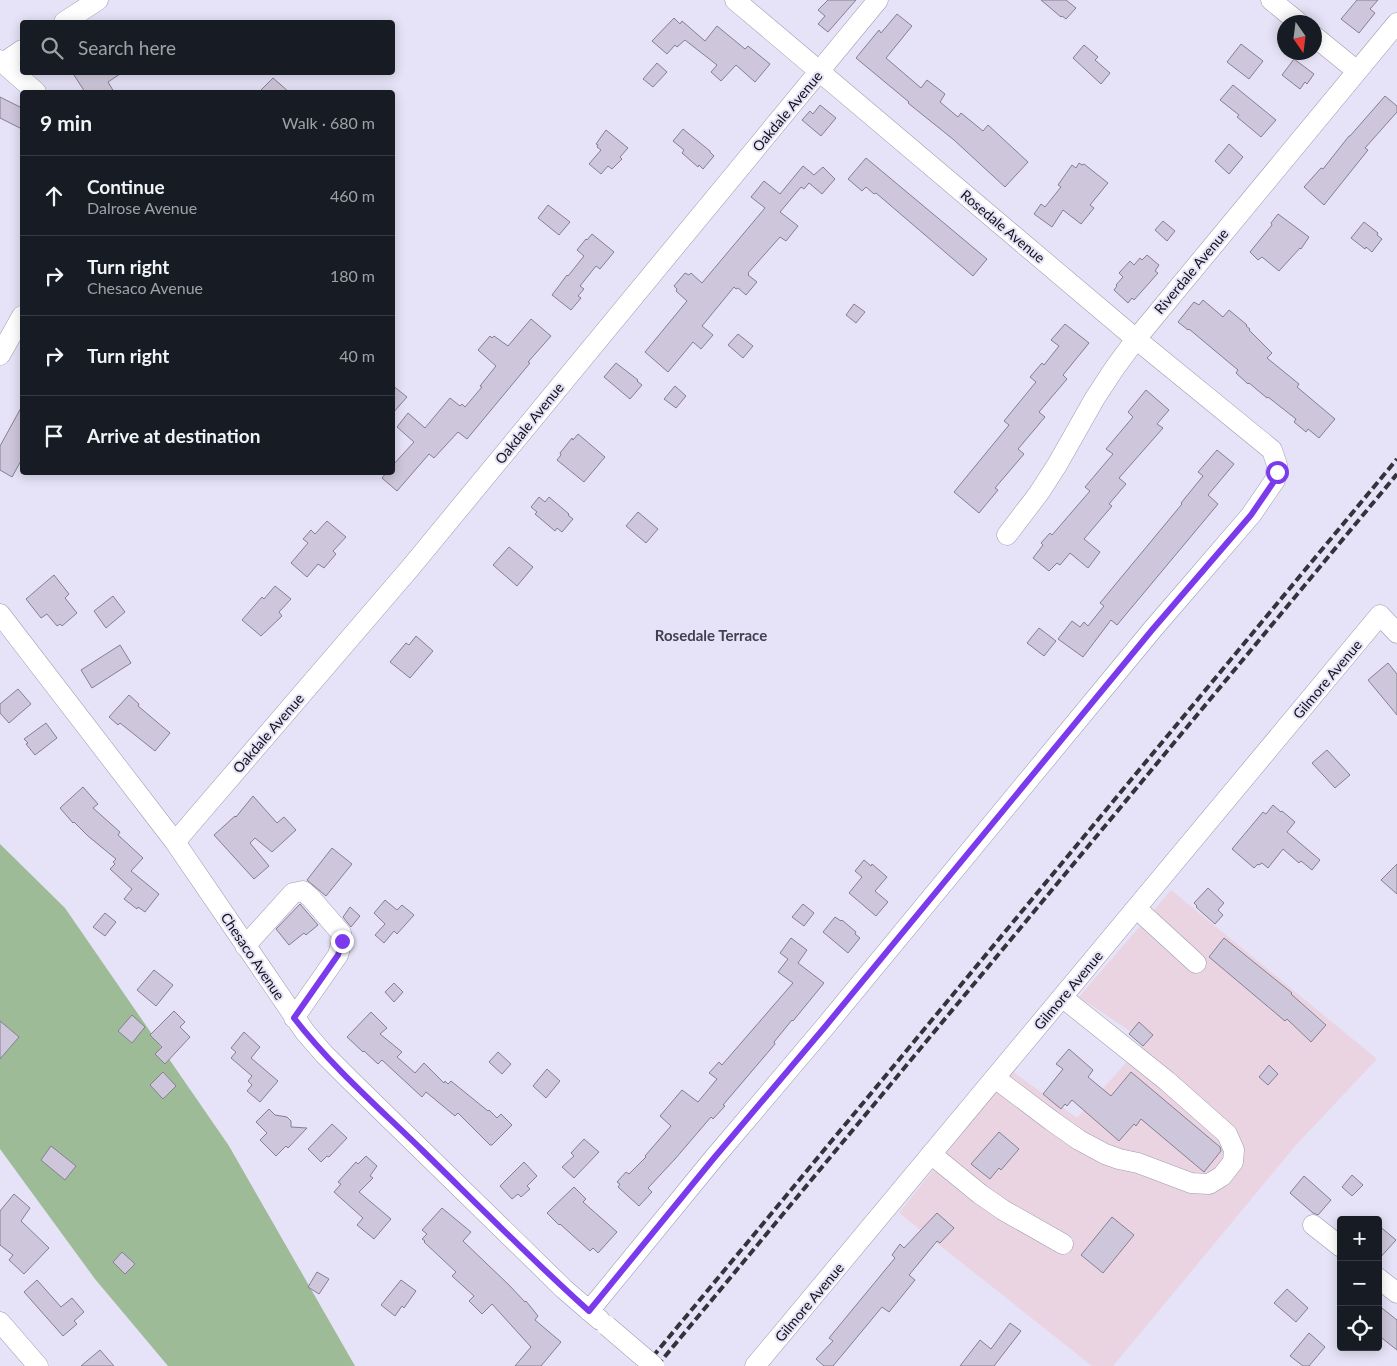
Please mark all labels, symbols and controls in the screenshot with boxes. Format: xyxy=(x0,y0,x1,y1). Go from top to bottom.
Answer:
north arrow xyxy=(1277,15,1322,60)
search box xyxy=(20,20,395,75)
icon: search xyxy=(38,34,66,62)
text: Search here xyxy=(78,36,176,59)
street label: Oakdale Avenue xyxy=(748,67,826,155)
text: 9 min xyxy=(40,110,92,135)
text: Walk · 680 m xyxy=(282,113,375,132)
text: Continue xyxy=(87,175,165,198)
icon: ahead xyxy=(40,182,68,210)
text: 460 m xyxy=(330,186,375,205)
street label: Rosedale Avenue xyxy=(957,186,1049,266)
text: Dalrose Avenue xyxy=(87,198,197,217)
street label: Riverdale Avenue xyxy=(1150,225,1232,317)
text: Turn right xyxy=(87,255,169,278)
icon: right xyxy=(40,262,68,290)
text: 180 m xyxy=(330,266,375,285)
text: Chesaco Avenue xyxy=(87,278,203,297)
icon: right xyxy=(40,342,68,370)
text: Turn right xyxy=(87,344,169,367)
text: 40 m xyxy=(339,346,375,365)
street label: Oakdale Avenue xyxy=(491,379,567,467)
icon: arrive xyxy=(40,422,68,450)
text: Arrive at destination xyxy=(87,424,260,447)
route start xyxy=(1266,461,1289,484)
district label: Rosedale Terrace xyxy=(655,626,767,644)
street label: Gilmore Avenue xyxy=(1289,636,1365,722)
street label: Oakdale Avenue xyxy=(229,690,307,776)
street label: Chesaco Avenue xyxy=(218,909,288,1003)
route end xyxy=(331,930,354,953)
street label: Gilmore Avenue xyxy=(1030,947,1106,1033)
map controls xyxy=(1337,1216,1382,1351)
button: + xyxy=(1337,1216,1382,1261)
street label: Gilmore Avenue xyxy=(771,1259,847,1345)
button: − xyxy=(1337,1261,1382,1306)
button: locate xyxy=(1337,1306,1382,1351)

